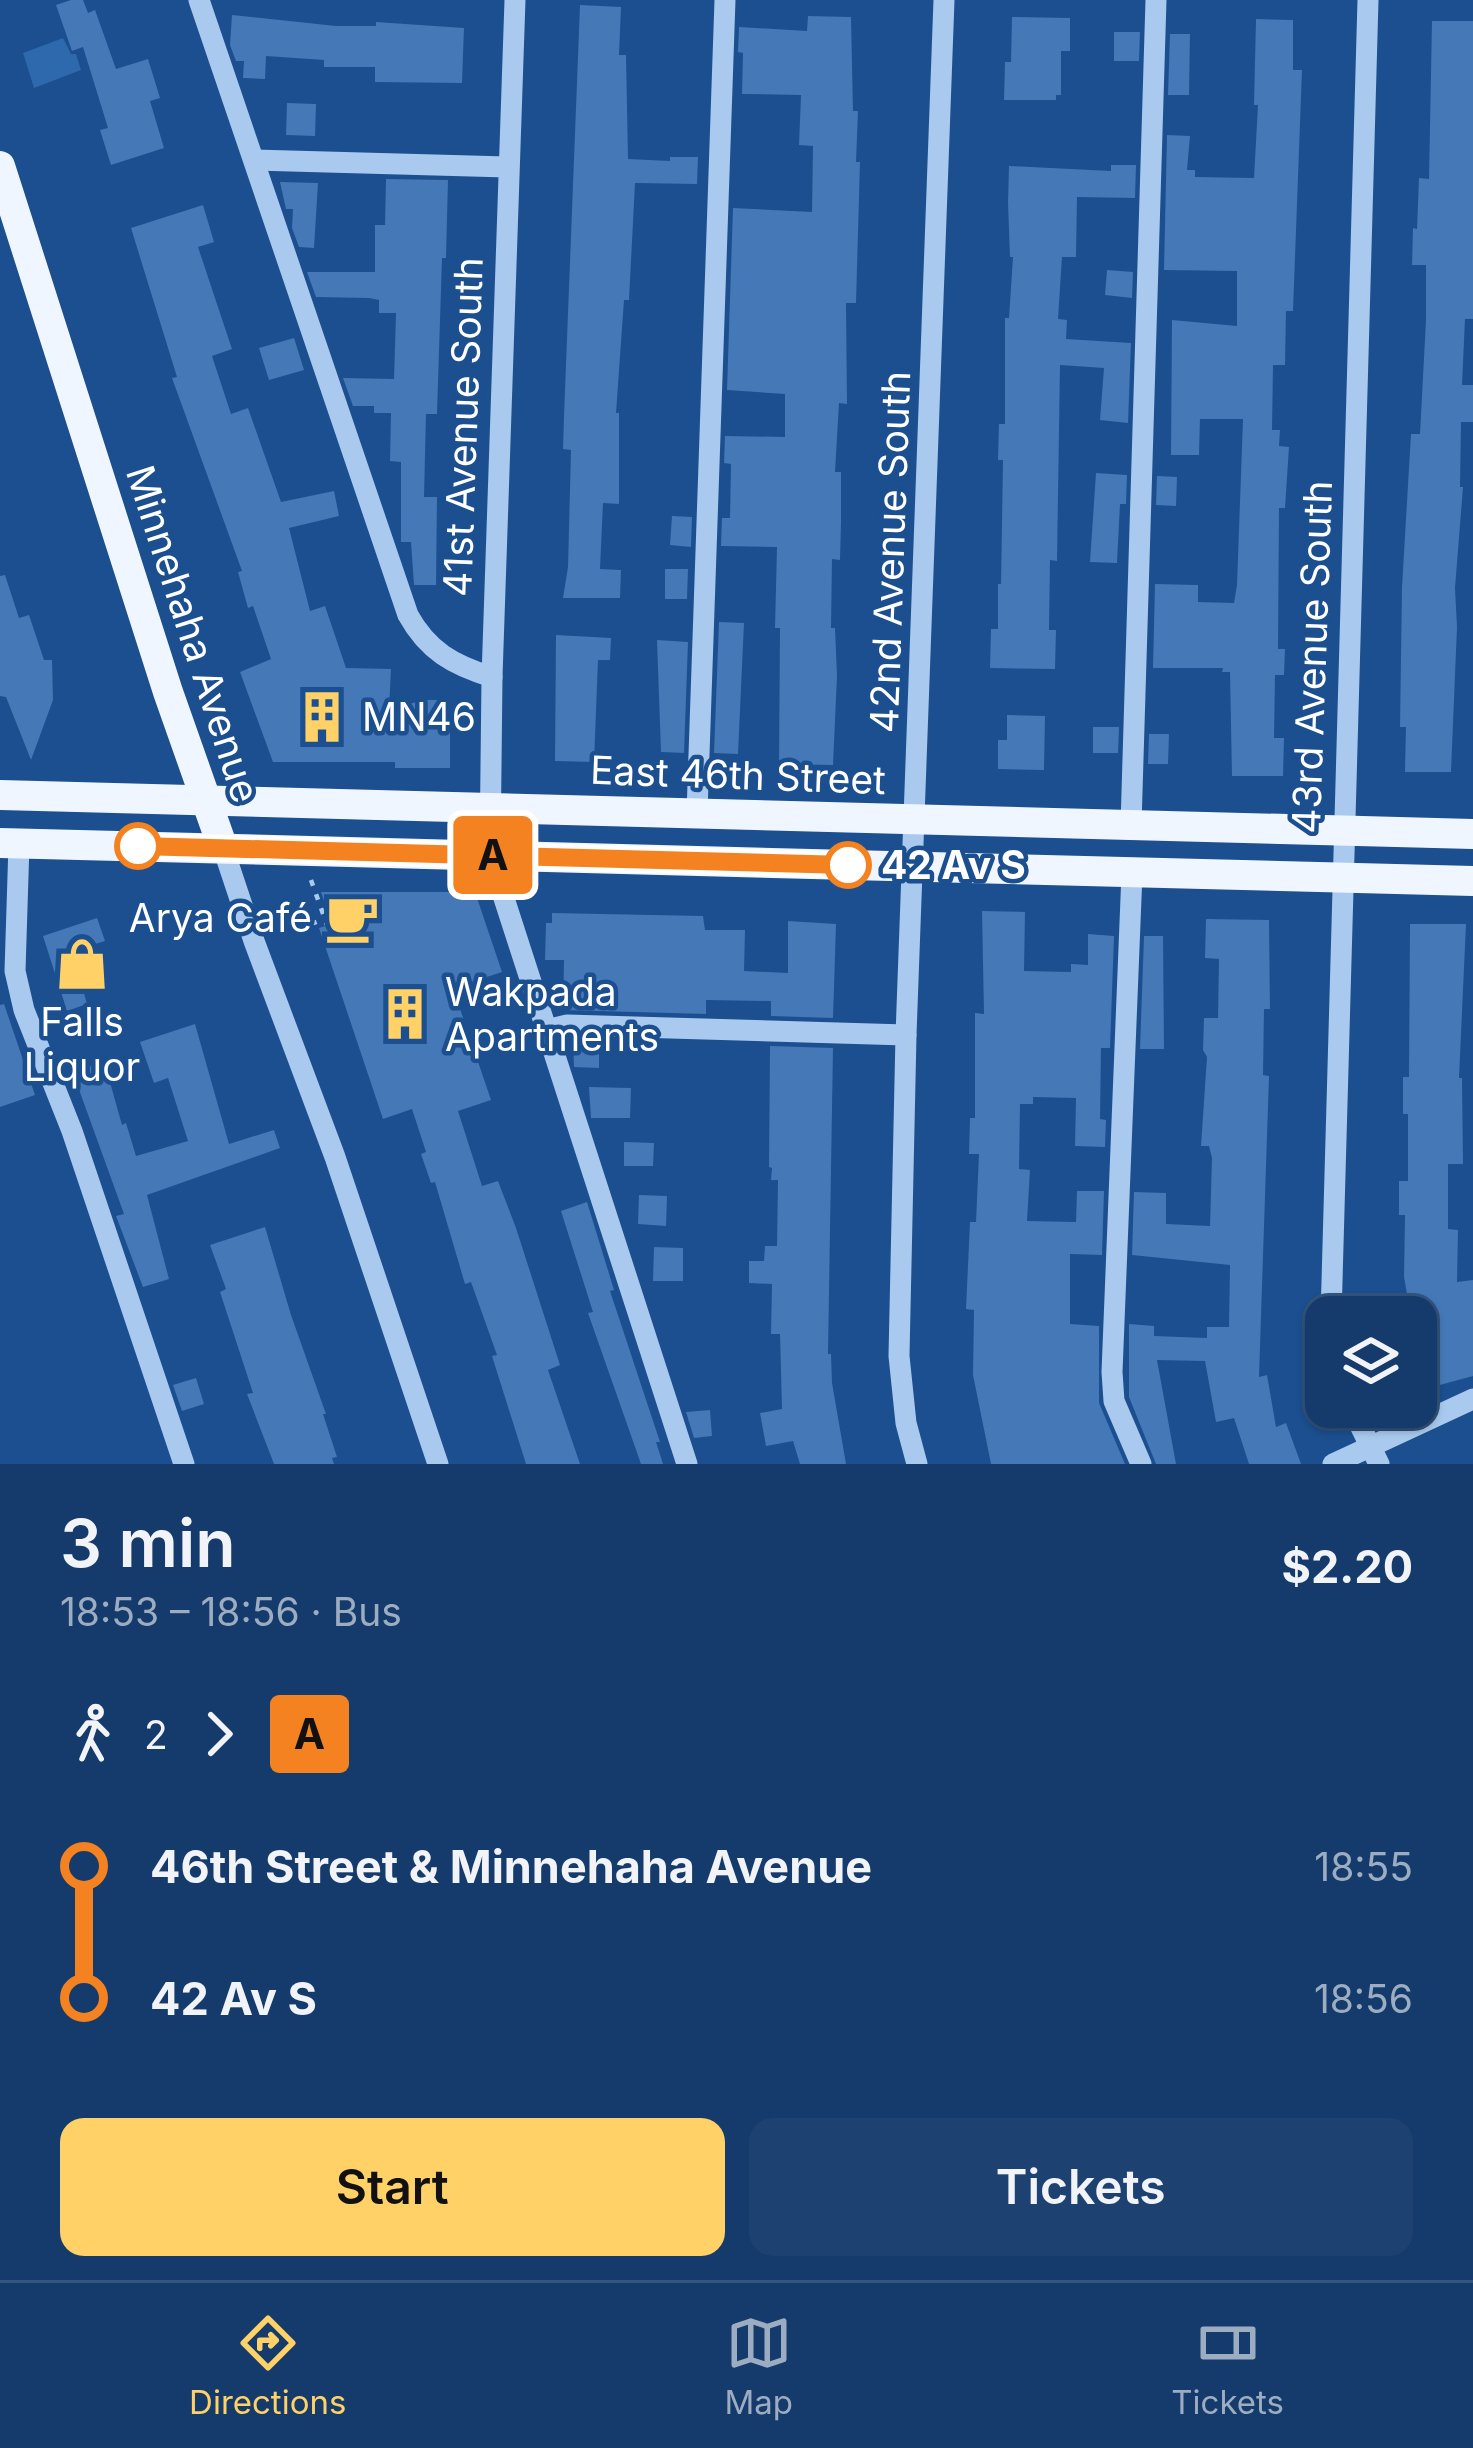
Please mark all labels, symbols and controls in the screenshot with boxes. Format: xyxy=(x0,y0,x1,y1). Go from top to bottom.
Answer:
street label: 41st Avenue South xyxy=(433,256,492,598)
street label: 42nd Avenue South xyxy=(860,370,919,734)
street label: Minnehaha Avenue xyxy=(117,459,270,808)
street label: 43rd Avenue South xyxy=(1282,480,1341,834)
building icon: MN46 xyxy=(293,688,351,746)
place label: MN46 xyxy=(362,693,476,740)
street label: East 46th Street xyxy=(589,746,887,803)
line badge: A xyxy=(454,816,532,894)
unlabelled marker xyxy=(116,824,160,868)
text: A xyxy=(477,829,509,880)
place label: 42 Av S xyxy=(881,841,1026,888)
marker: 42 Av S xyxy=(826,843,870,887)
cafe icon: Arya Café xyxy=(323,889,381,947)
place label: Arya Café xyxy=(129,894,312,941)
shop icon: Falls Liquor xyxy=(53,935,111,993)
place label: Wakpada Apartments xyxy=(445,968,659,1060)
building icon: Wakpada Apartments xyxy=(376,985,434,1043)
place label: Falls Liquor xyxy=(24,998,140,1090)
map controls xyxy=(1305,1296,1437,1428)
button: layers xyxy=(1305,1296,1437,1428)
text: 3 min xyxy=(60,1503,236,1583)
text: $2.20 xyxy=(1281,1539,1413,1594)
text: 18:53 – 18:56 · Bus xyxy=(60,1588,402,1635)
icon: walk xyxy=(60,1701,126,1767)
icon: forward xyxy=(186,1701,252,1767)
text: A xyxy=(294,1708,325,1759)
text: 2 xyxy=(144,1711,168,1758)
text: 46th Street & Minnehaha Avenue xyxy=(150,1839,872,1894)
text: 18:55 xyxy=(1314,1843,1413,1890)
text: 42 Av S xyxy=(150,1971,317,2026)
text: 18:56 xyxy=(1314,1975,1413,2022)
button: Start xyxy=(60,2118,725,2256)
button: Tickets xyxy=(749,2118,1413,2256)
tab: Directions xyxy=(189,2310,346,2422)
tab: Map xyxy=(725,2310,793,2422)
tab: Tickets xyxy=(1171,2310,1284,2422)

